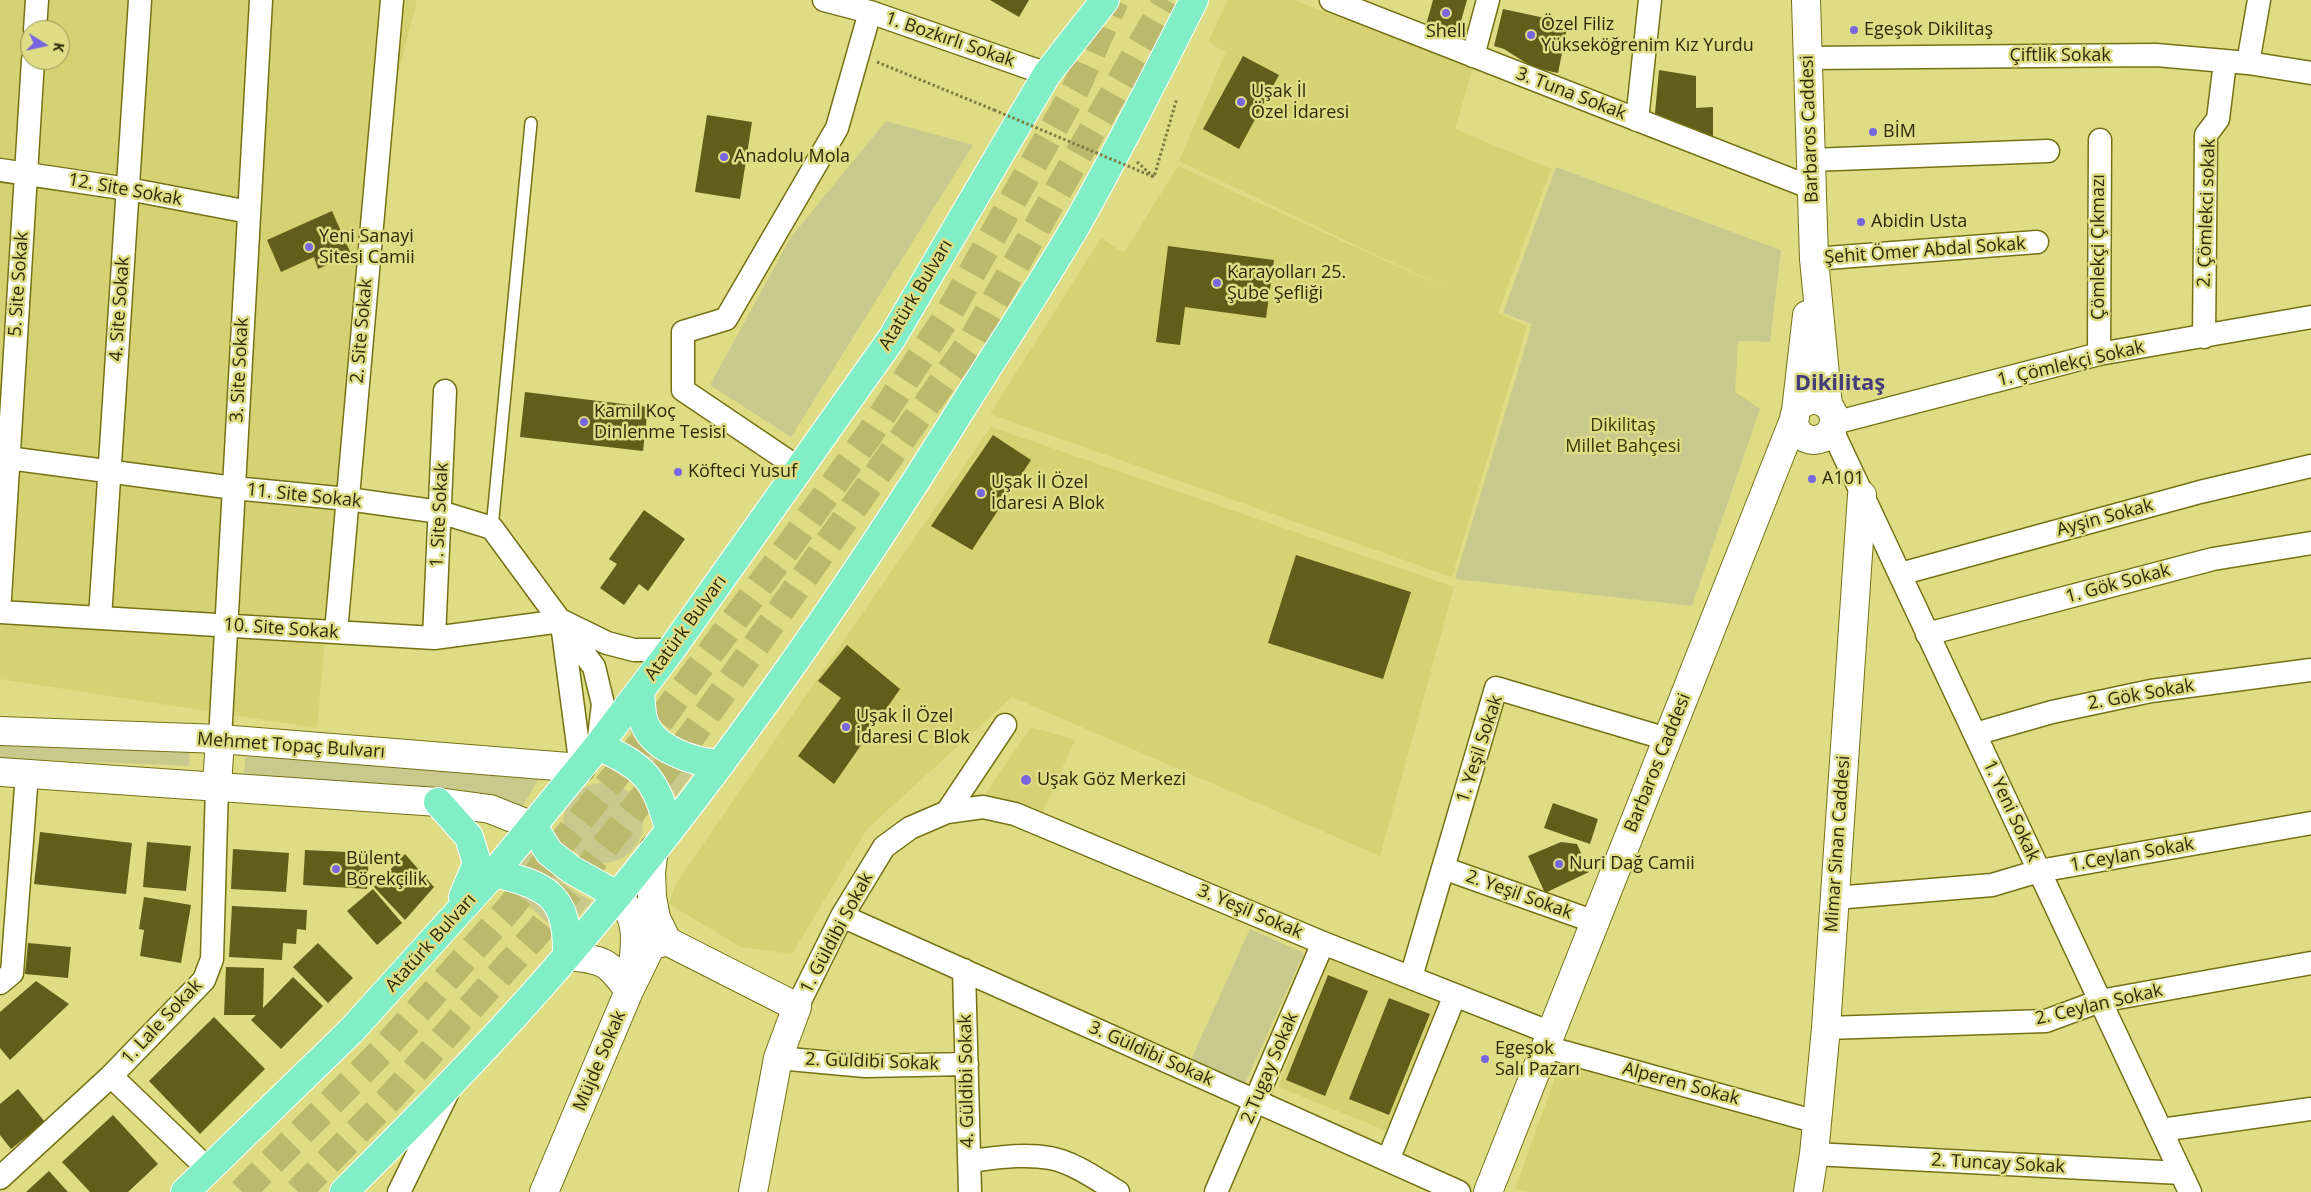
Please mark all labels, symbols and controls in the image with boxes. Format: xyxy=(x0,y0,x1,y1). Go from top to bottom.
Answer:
marker: Shell xyxy=(1440,7,1452,19)
street label: 1. Bozkırlı Sokak xyxy=(883,8,1017,72)
place label: Özel Filiz Yükseköğrenim Kız Yurdu xyxy=(1541,14,1754,56)
place label: Egeşok Dikilitaş xyxy=(1864,19,1993,41)
north arrow xyxy=(20,20,70,70)
place label: Shell xyxy=(1426,21,1466,43)
marker: Egeşok Dikilitaş xyxy=(1848,24,1860,36)
marker: Özel Filiz Yükseköğrenim Kız Yurdu xyxy=(1525,29,1537,41)
text: K xyxy=(49,41,69,54)
street label: Çiftlik Sokak xyxy=(2009,45,2111,67)
street label: Barbaros Caddesi xyxy=(1797,55,1823,203)
street label: 3. Tuna Sokak xyxy=(1513,63,1629,125)
place label: Uşak İl Özel İdaresi xyxy=(1251,81,1349,124)
marker: Uşak İl Özel İdaresi xyxy=(1235,96,1247,108)
place label: BİM xyxy=(1883,121,1916,143)
marker: BİM xyxy=(1867,126,1879,138)
street label: 2. Çömlekci sokak xyxy=(2194,138,2220,288)
place label: Anadolu Mola xyxy=(734,146,850,168)
marker: Anadolu Mola xyxy=(718,151,730,163)
street label: 12. Site Sokak xyxy=(66,169,184,211)
street label: Çömlekçi Çıkmazı xyxy=(2088,174,2110,320)
place label: Abidin Usta xyxy=(1871,211,1967,233)
marker: Abidin Usta xyxy=(1855,216,1867,228)
place label: Yeni Sanayi Sitesi Camii xyxy=(319,226,415,268)
street label: 5. Site Sokak xyxy=(5,231,33,337)
street label: Şehit Ömer Abdal Sokak xyxy=(1824,233,2026,269)
street label: Atatürk Bulvarı xyxy=(875,236,957,354)
marker: Yeni Sanayi Sitesi Camii xyxy=(303,241,315,253)
street label: 4. Site Sokak xyxy=(106,256,134,362)
place label: Karayolları 25. Şube Şefliği xyxy=(1227,262,1346,304)
marker: Karayolları 25. Şube Şefliği xyxy=(1211,277,1223,289)
street label: 2. Site Sokak xyxy=(347,278,377,384)
street label: 3. Site Sokak xyxy=(226,317,254,423)
street label: 1. Çömlekçi Sokak xyxy=(1995,337,2147,391)
district label: Dikilitaş xyxy=(1795,371,1885,397)
place label: Kamil Koç Dinlenme Tesisi xyxy=(594,401,726,444)
park label: Dikilitaş Millet Bahçesi xyxy=(1565,415,1681,458)
marker: Kamil Koç Dinlenme Tesisi xyxy=(578,416,590,428)
place label: Köfteci Yusuf xyxy=(688,461,797,483)
street label: 1. Site Sokak xyxy=(426,462,454,568)
marker: Köfteci Yusuf xyxy=(672,466,684,478)
place label: A101 xyxy=(1822,468,1864,490)
place label: Uşak İl Özel İdaresi A Blok xyxy=(991,472,1105,514)
marker: A101 xyxy=(1806,473,1818,485)
street label: 11. Site Sokak xyxy=(246,479,362,513)
marker: Uşak İl Özel İdaresi A Blok xyxy=(975,487,987,499)
street label: Ayşin Sokak xyxy=(2054,495,2156,541)
street label: 1. Gök Sokak xyxy=(2063,560,2173,608)
street label: Atatürk Bulvarı xyxy=(641,571,731,685)
street label: 10. Site Sokak xyxy=(223,614,339,644)
street label: 2. Gök Sokak xyxy=(2086,675,2196,715)
street label: Barbaros Caddesi xyxy=(1620,690,1696,836)
street label: 1. Yeşil Sokak xyxy=(1452,692,1508,806)
place label: Uşak İl Özel İdaresi C Blok xyxy=(856,706,970,749)
marker: Uşak İl Özel İdaresi C Blok xyxy=(840,721,852,733)
street label: Mehmet Topaç Bulvarı xyxy=(196,729,386,763)
street label: Mimar Sinan Caddesi xyxy=(1821,755,1855,933)
street label: 1. Yeni Sokak xyxy=(1978,757,2044,865)
place label: Uşak Göz Merkezi xyxy=(1037,769,1186,791)
marker: Uşak Göz Merkezi xyxy=(1019,773,1033,787)
street label: 1.Ceylan Sokak xyxy=(2068,833,2196,877)
place label: Bülent Börekçilik xyxy=(346,848,427,891)
place label: Nuri Dağ Camii xyxy=(1569,853,1695,875)
marker: Nuri Dağ Camii xyxy=(1553,858,1565,870)
marker: Bülent Börekçilik xyxy=(330,863,342,875)
street label: 2. Yeşil Sokak xyxy=(1463,866,1575,924)
street label: 1. Güldibi Sokak xyxy=(796,869,878,997)
street label: 3. Yeşil Sokak xyxy=(1194,880,1306,944)
street label: Atatürk Bulvarı xyxy=(381,889,481,997)
street label: 1. Lale Sokak xyxy=(117,975,207,1069)
street label: 2. Ceylan Sokak xyxy=(2033,980,2165,1030)
street label: Müjde Sokak xyxy=(569,1007,631,1115)
street label: 2.Tugay Sokak xyxy=(1237,1009,1303,1127)
street label: 4. Güldibi Sokak xyxy=(955,1014,979,1148)
street label: 3. Güldibi Sokak xyxy=(1086,1017,1216,1091)
place label: Egeşok Salı Pazarı xyxy=(1495,1038,1580,1080)
street label: 2. Güldibi Sokak xyxy=(805,1049,939,1075)
marker: Egeşok Salı Pazarı xyxy=(1479,1053,1491,1065)
street label: Alperen Sokak xyxy=(1620,1058,1742,1110)
street label: 2. Tuncay Sokak xyxy=(1931,1150,2065,1178)

